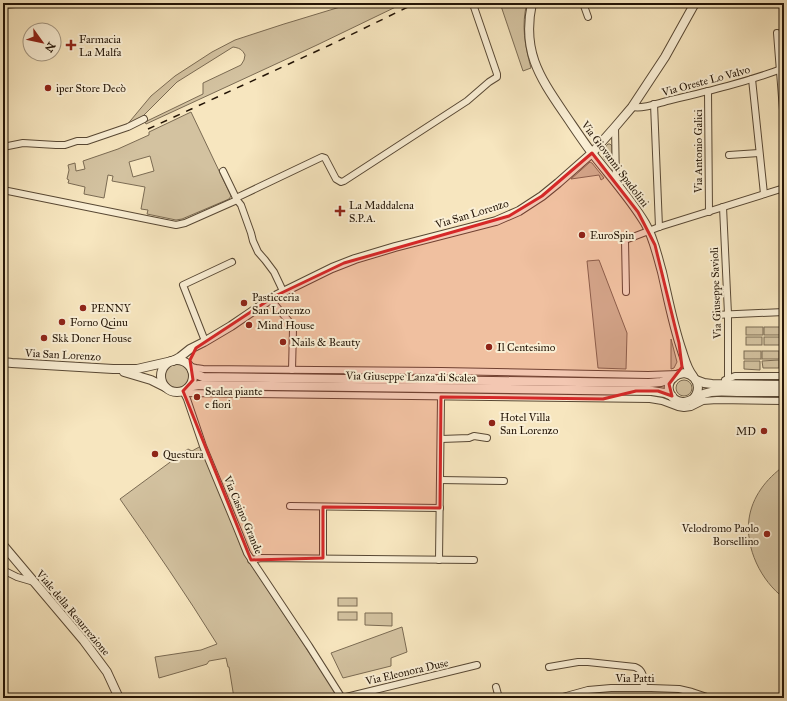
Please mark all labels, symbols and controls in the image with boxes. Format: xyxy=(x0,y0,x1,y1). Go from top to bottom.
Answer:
north arrow xyxy=(22,22,62,62)
place label: Farmacia La Malfa xyxy=(79,33,122,59)
text: N xyxy=(42,40,58,55)
marker: Farmacia La Malfa xyxy=(66,40,76,50)
street label: Via Oreste Lo Valvo xyxy=(660,63,752,99)
place label: iper Store Decò xyxy=(56,82,126,95)
marker: iper Store Decò xyxy=(43,83,53,93)
street label: Via Antonio Galici xyxy=(692,109,705,194)
street label: Via Giovanni Spadolini xyxy=(578,118,651,209)
street label: Via San Lorenzo xyxy=(433,197,511,232)
place label: La Maddalena S.P.A. xyxy=(349,199,414,225)
marker: La Maddalena S.P.A. xyxy=(334,205,346,217)
place label: EuroSpin xyxy=(590,229,634,242)
marker: EuroSpin xyxy=(577,230,587,240)
street label: Via Giuseppe Savioli xyxy=(708,247,724,340)
place label: Pasticceria San Lorenzo xyxy=(252,291,311,317)
marker: Pasticceria San Lorenzo xyxy=(239,298,249,308)
place label: PENNY xyxy=(91,302,132,315)
marker: PENNY xyxy=(78,303,88,313)
place label: Forno Qcinu xyxy=(70,316,128,329)
marker: Forno Qcinu xyxy=(57,317,67,327)
place label: Mind House xyxy=(257,319,315,332)
marker: Mind House xyxy=(244,320,254,330)
place label: Skk Doner House xyxy=(52,332,132,345)
marker: Skk Doner House xyxy=(39,333,49,343)
place label: Nails & Beauty xyxy=(291,336,361,349)
marker: Nails & Beauty xyxy=(278,337,288,347)
place label: Il Centesimo xyxy=(497,341,556,354)
marker: Il Centesimo xyxy=(484,342,494,352)
street label: Via San Lorenzo xyxy=(24,346,102,363)
street label: Via Giuseppe Lanza di Scalea xyxy=(345,369,477,385)
place label: Sealea piante e fiori xyxy=(205,385,263,411)
marker: Sealea piante e fiori xyxy=(192,392,202,402)
place label: Hotel Villa San Lorenzo xyxy=(500,411,559,437)
marker: Hotel Villa San Lorenzo xyxy=(487,418,497,428)
place label: MD xyxy=(736,425,756,438)
marker: MD xyxy=(759,426,769,436)
place label: Questura xyxy=(163,448,204,461)
marker: Questura xyxy=(150,449,160,459)
street label: Via Casino Grande xyxy=(220,473,265,556)
place label: Velodromo Paolo Borsellino xyxy=(681,522,759,548)
marker: Velodromo Paolo Borsellino xyxy=(762,529,772,539)
street label: Viale della Resurrezione xyxy=(33,567,113,659)
street label: Via Eleonora Duse xyxy=(363,656,450,688)
street label: Via Patti xyxy=(614,672,655,685)

